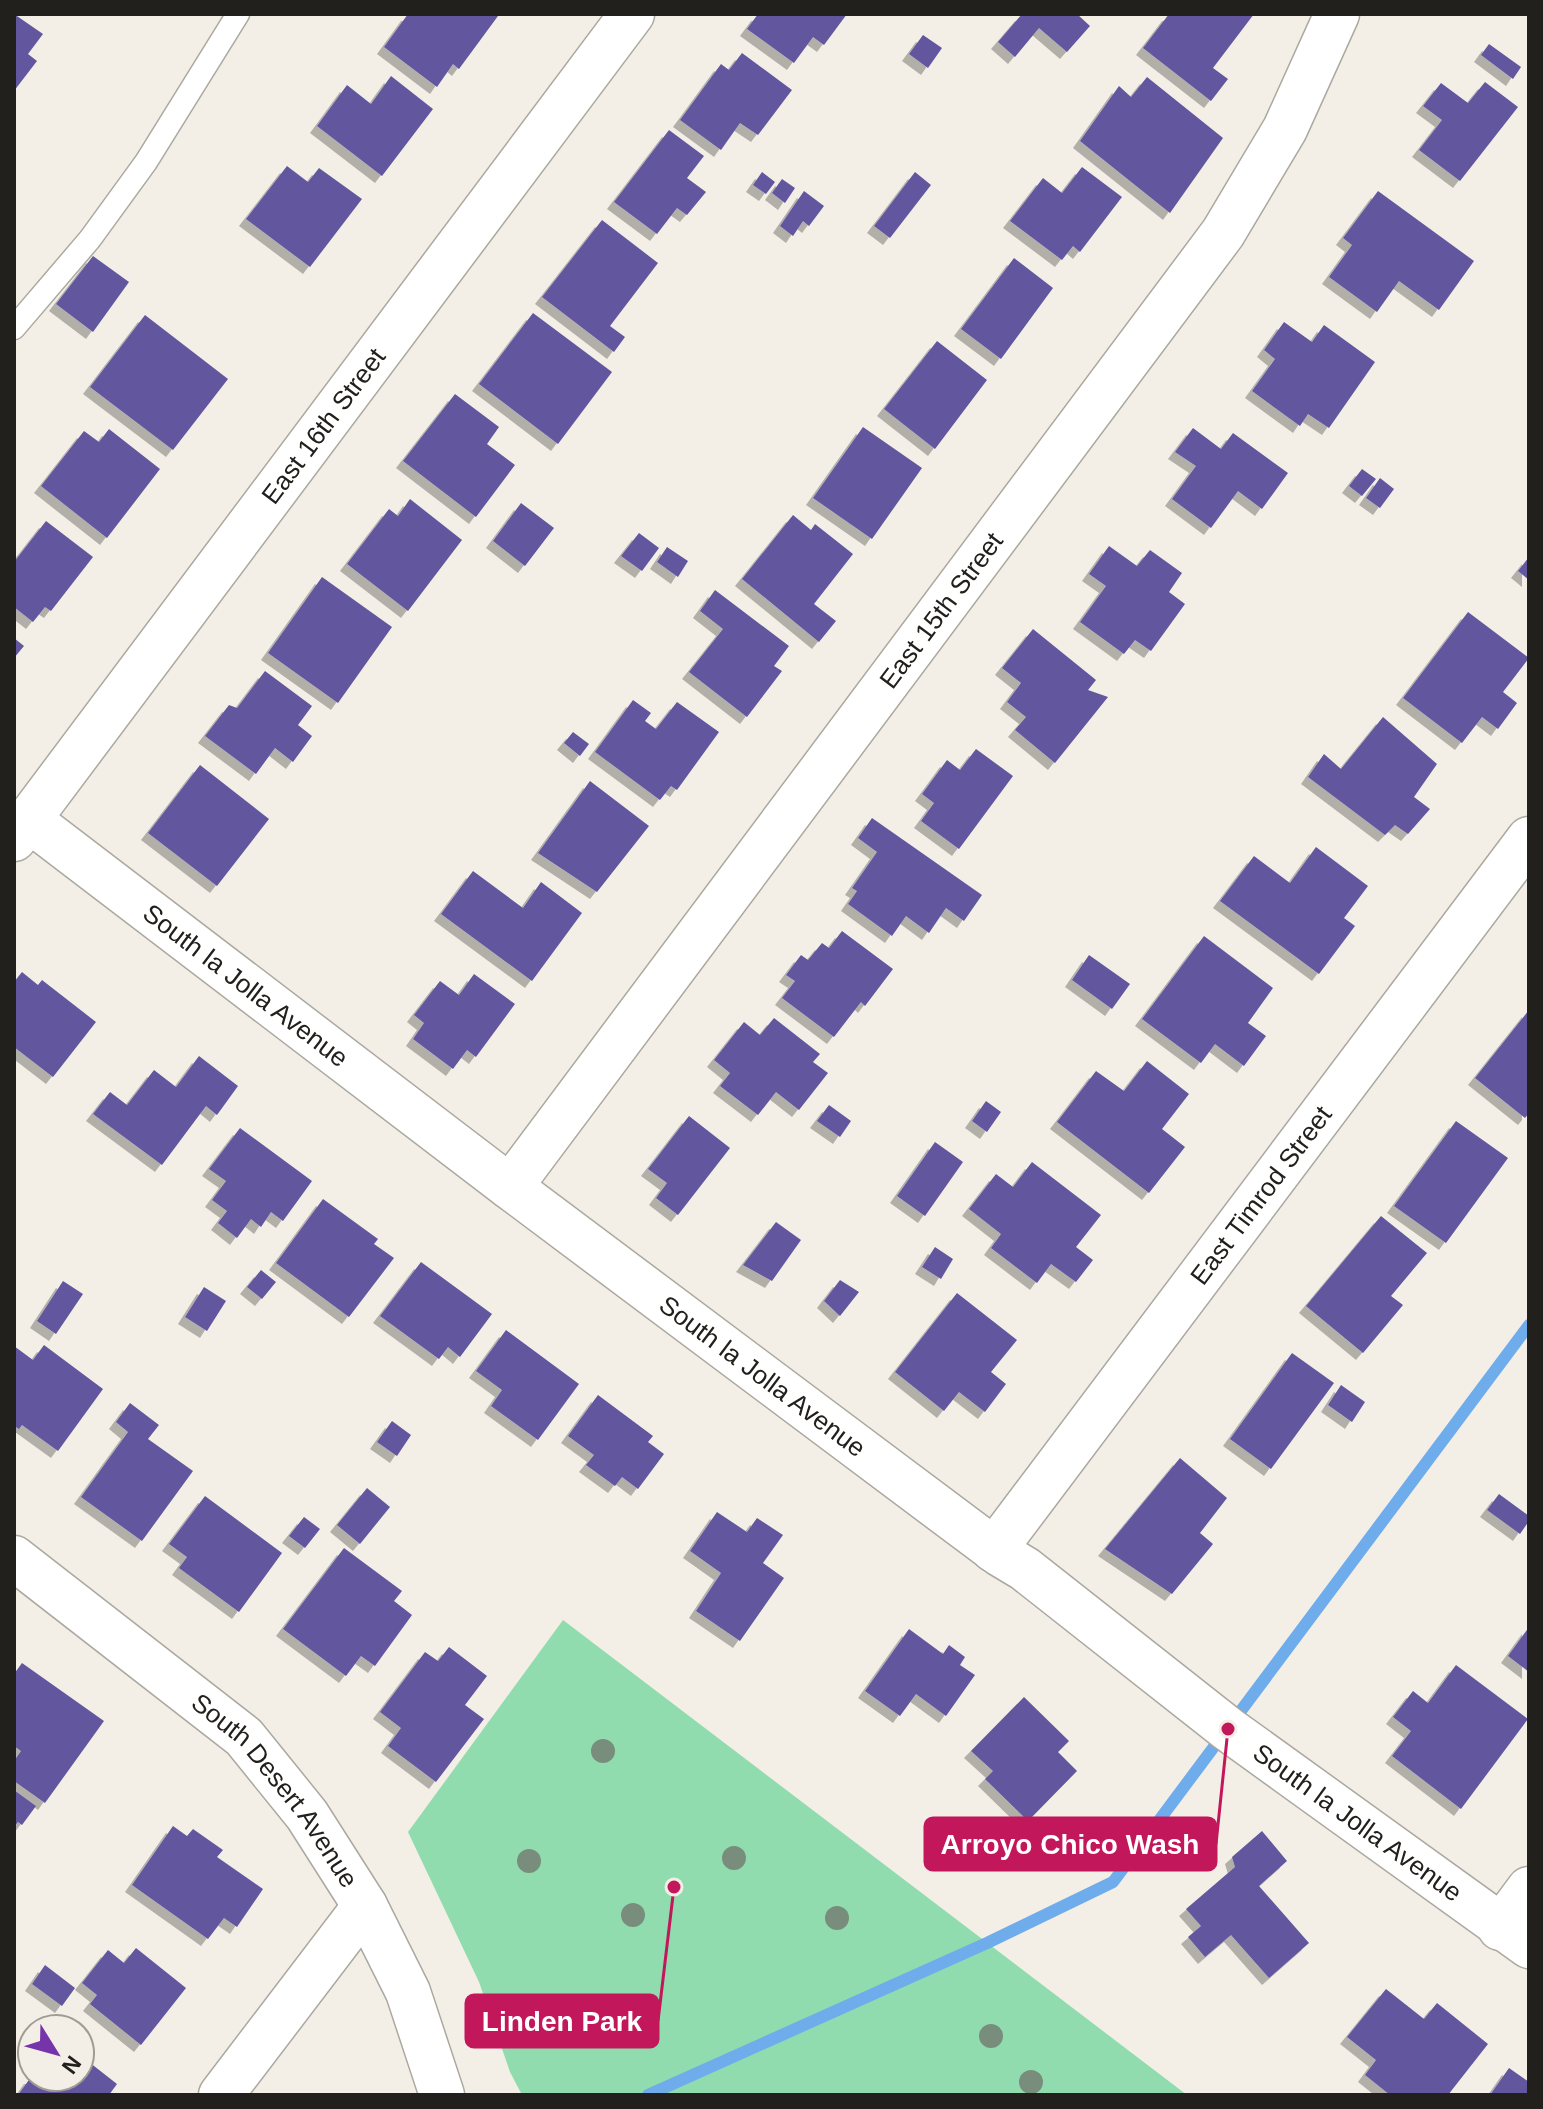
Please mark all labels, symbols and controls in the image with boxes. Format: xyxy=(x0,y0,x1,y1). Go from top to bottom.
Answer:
street label: East 16th Street xyxy=(255,342,392,510)
street label: East 15th Street xyxy=(873,526,1009,694)
street label: South la Jolla Avenue xyxy=(137,898,354,1073)
street label: East Timrod Street xyxy=(1184,1100,1338,1290)
street label: South la Jolla Avenue xyxy=(654,1289,872,1463)
street label: South Desert Avenue xyxy=(186,1687,364,1893)
street label: South la Jolla Avenue xyxy=(1248,1737,1468,1908)
callout: Arroyo Chico Wash xyxy=(925,1818,1216,1870)
text: Arroyo Chico Wash xyxy=(941,1829,1199,1860)
callout: Linden Park xyxy=(466,1995,658,2047)
text: Linden Park xyxy=(482,2006,643,2037)
north arrow xyxy=(16,2013,96,2093)
text: N xyxy=(57,2051,86,2079)

